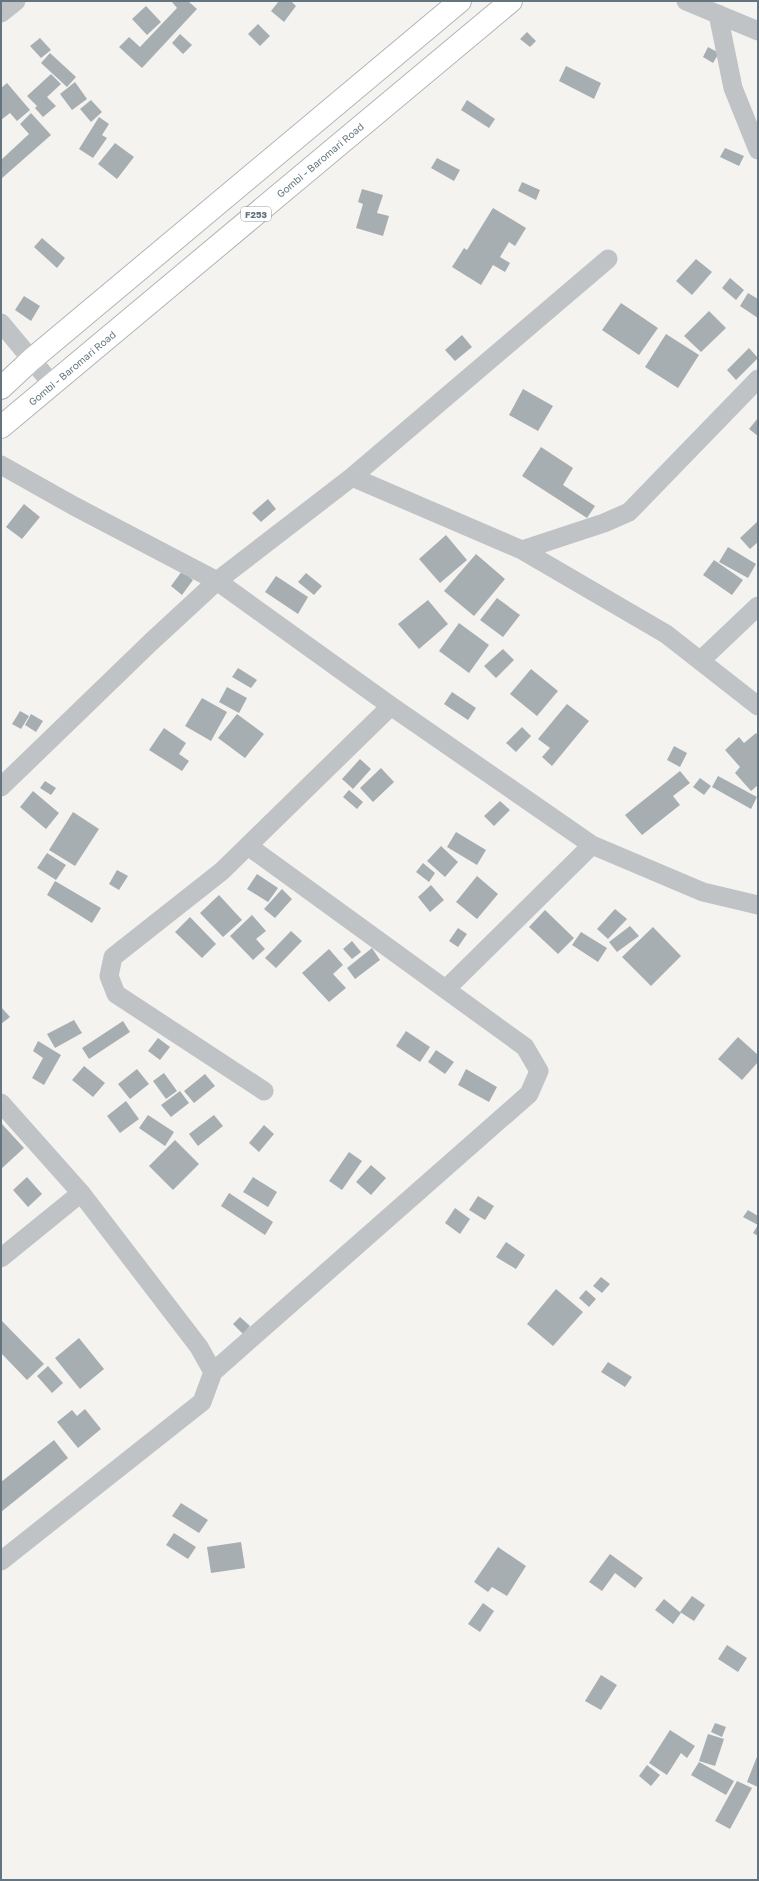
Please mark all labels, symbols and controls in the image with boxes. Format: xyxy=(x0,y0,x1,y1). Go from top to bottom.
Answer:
street label: Gombi - Baromari Road xyxy=(274,120,366,200)
road number: F253 xyxy=(241,207,271,221)
street label: Gombi - Baromari Road xyxy=(26,328,118,408)

